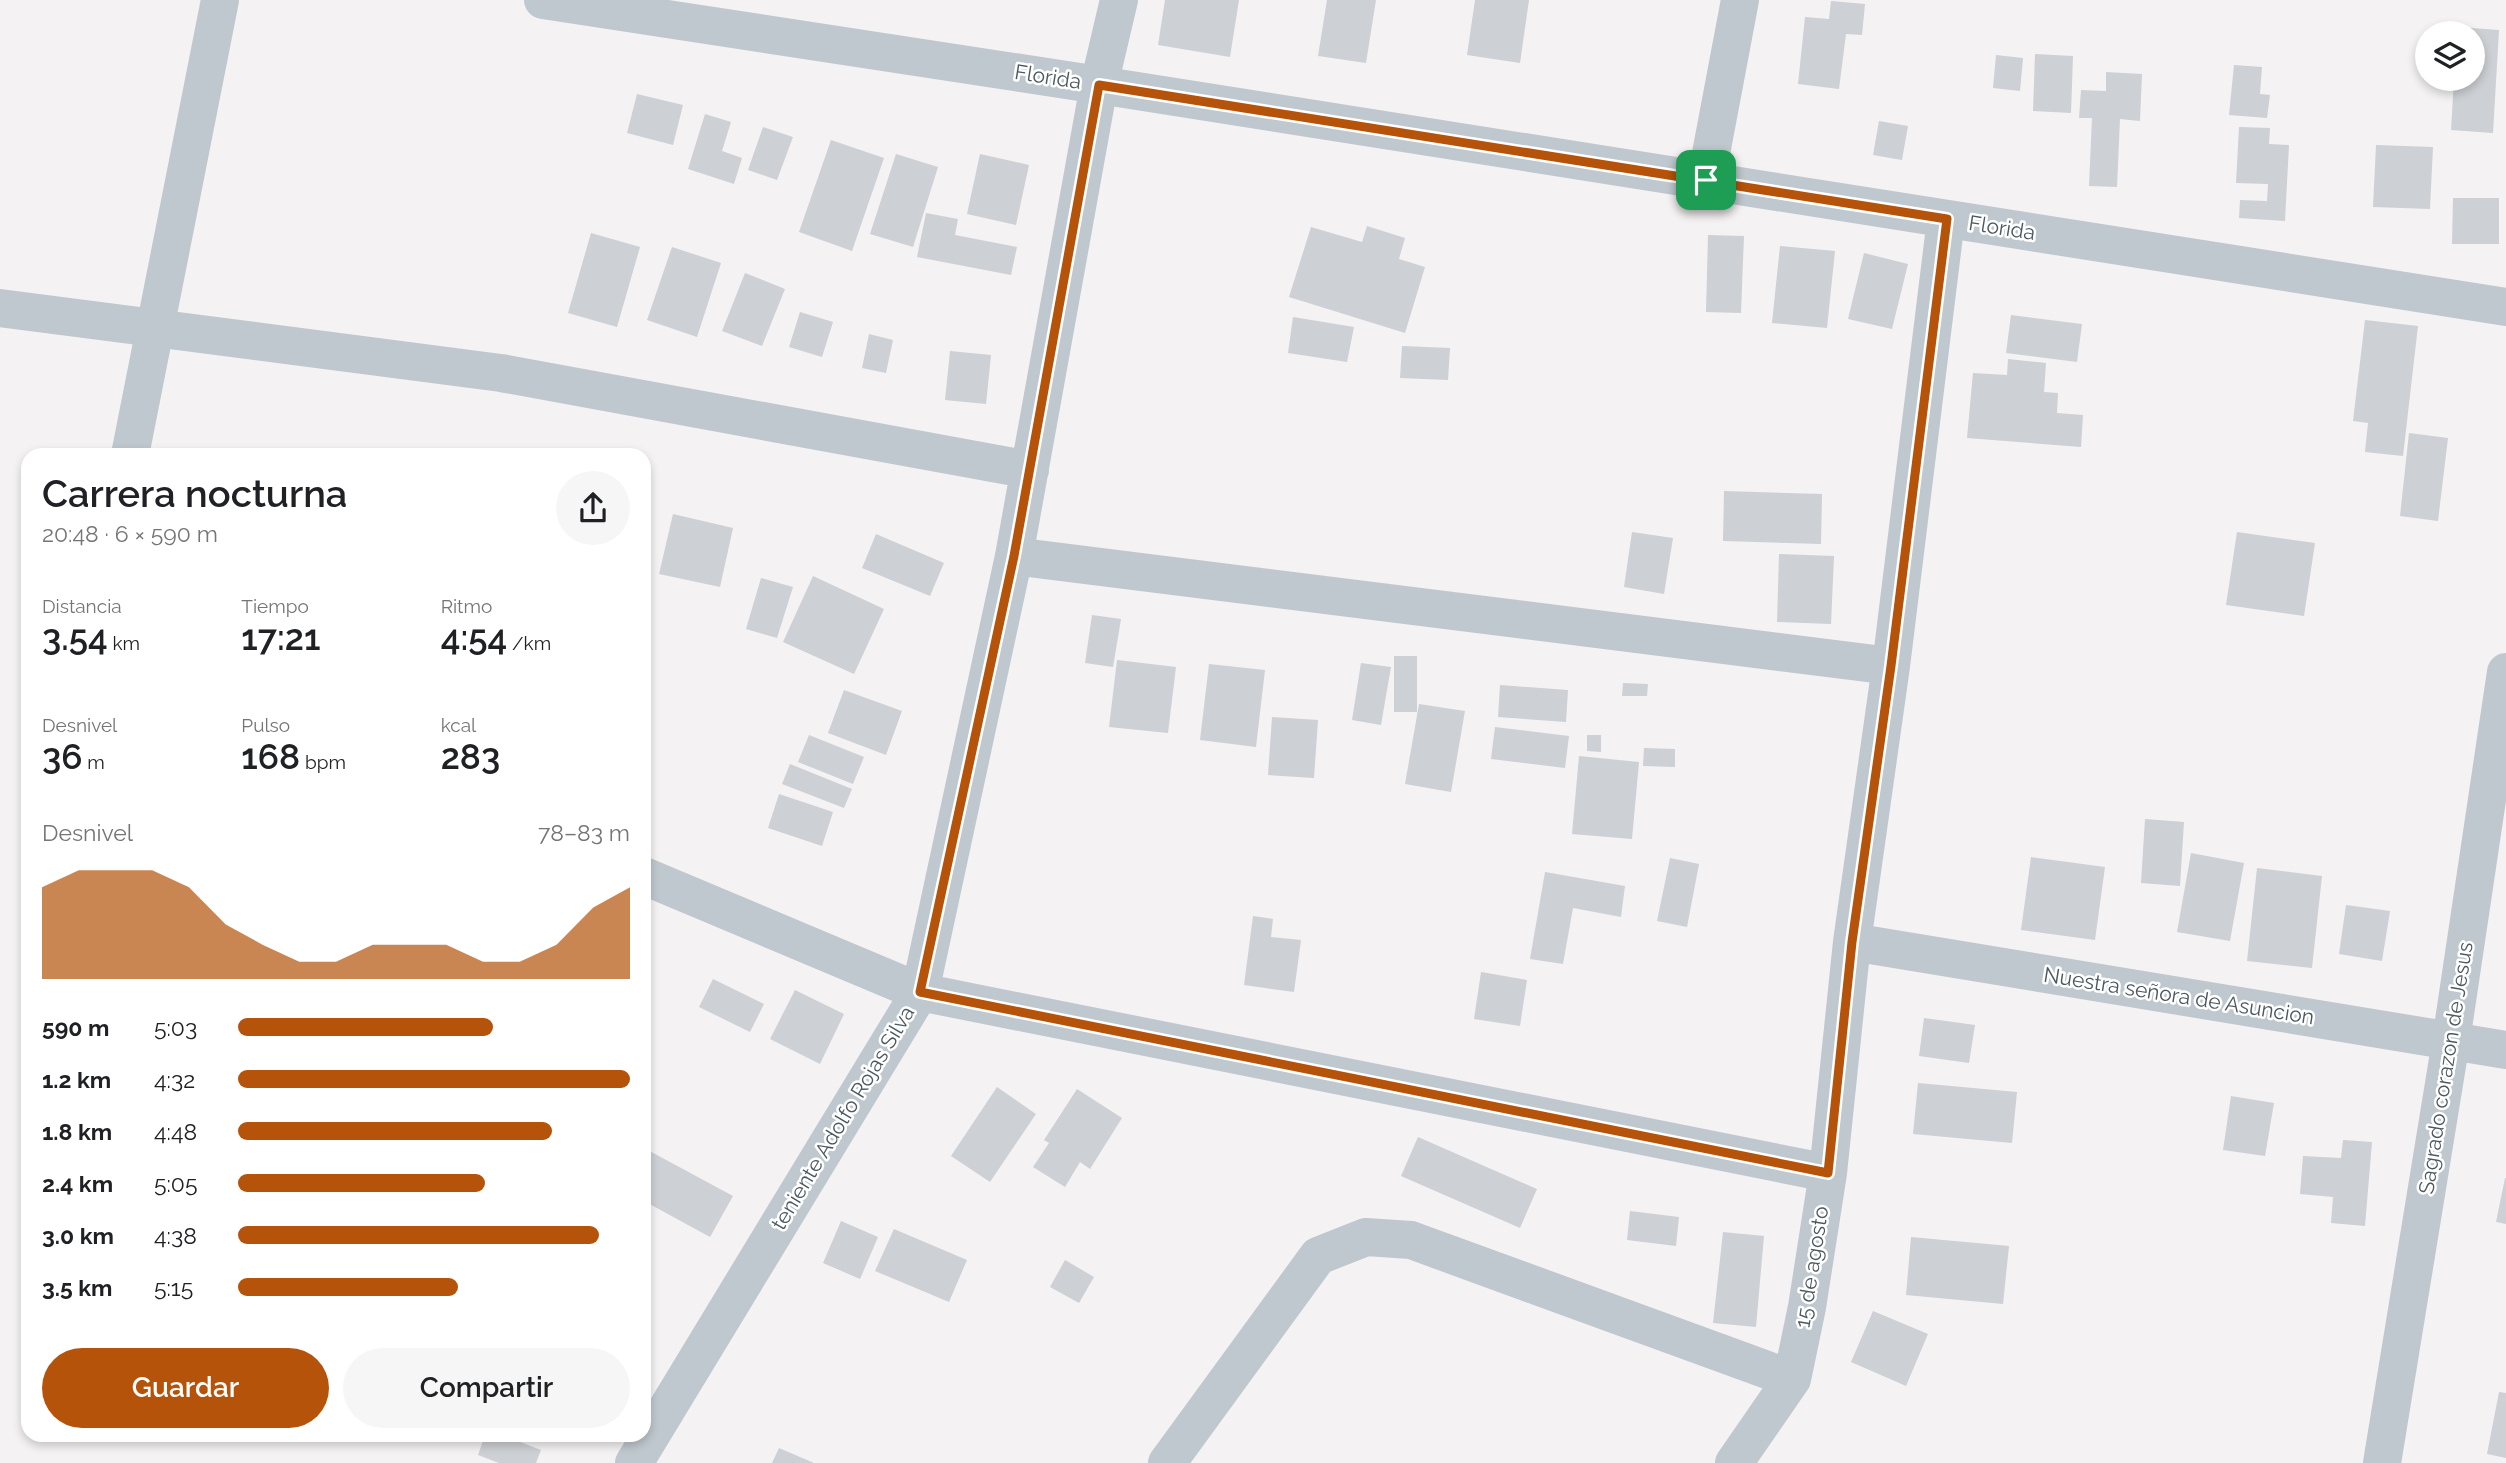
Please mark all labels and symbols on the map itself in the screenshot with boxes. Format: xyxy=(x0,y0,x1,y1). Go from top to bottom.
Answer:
street label: Florida xyxy=(1013,59,1083,94)
pin xyxy=(1676,150,1736,210)
street label: Florida xyxy=(1967,210,2037,245)
street label: Sagrado corazon de Jesus xyxy=(2413,940,2478,1196)
street label: Nuestra señora de Asuncion xyxy=(2042,962,2316,1029)
street label: teniente Adolfo Rojas Silva xyxy=(766,1001,919,1234)
street label: 15 de agosto xyxy=(1790,1204,1833,1330)

